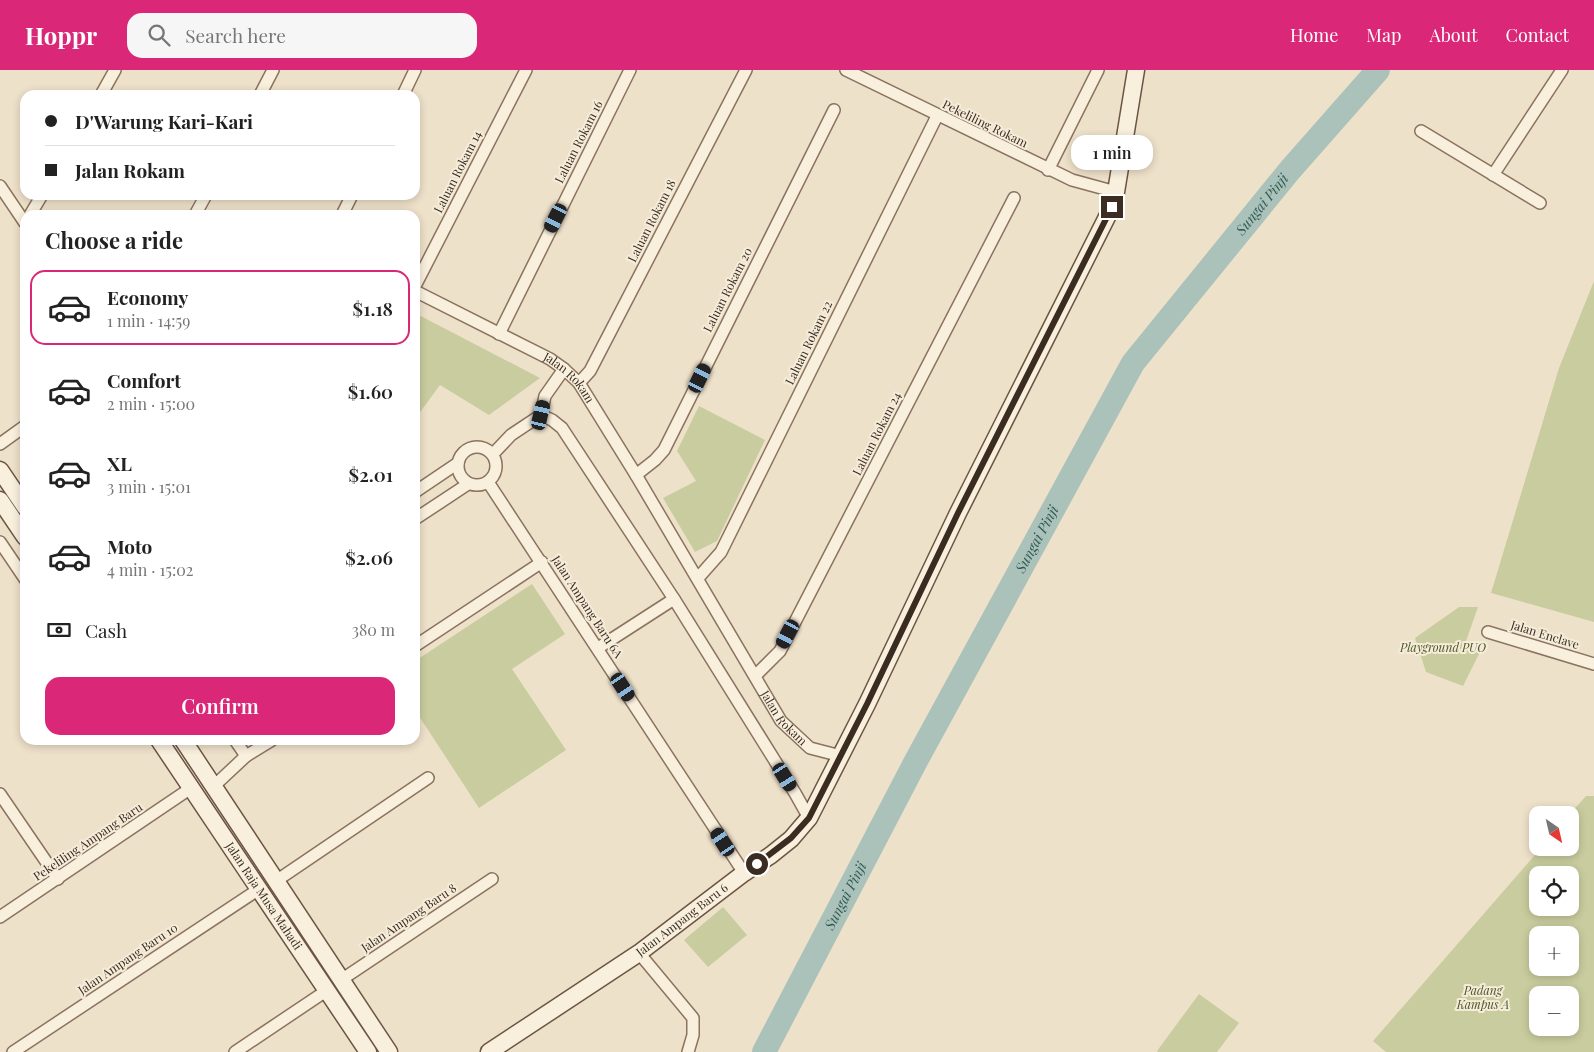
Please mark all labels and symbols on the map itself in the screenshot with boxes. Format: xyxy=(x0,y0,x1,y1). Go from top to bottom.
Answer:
street label: Pekeliling Rokam xyxy=(940,96,1031,151)
street label: Laluan Rokam 16 xyxy=(550,98,606,186)
street label: Laluan Rokam 14 xyxy=(429,128,485,215)
callout: 1 min xyxy=(1071,134,1153,170)
water label: Sungai Pinji xyxy=(1230,169,1293,240)
street label: Laluan Rokam 18 xyxy=(623,177,679,265)
route end xyxy=(1101,196,1123,218)
car xyxy=(542,201,569,235)
street label: Laluan Rokam 20 xyxy=(699,245,755,335)
street label: Laluan Rokam 22 xyxy=(781,298,835,387)
street label: Jalan Rokam xyxy=(540,348,599,406)
car xyxy=(686,361,713,395)
street label: Laluan Rokam 24 xyxy=(848,389,904,478)
car xyxy=(530,399,551,431)
water label: Sungai Pinji xyxy=(1010,501,1063,577)
street label: Jalan Ampang Baru 6A xyxy=(548,551,627,661)
street label: Jalan Enclave xyxy=(1508,616,1581,652)
car xyxy=(774,617,801,651)
park label: Playground PUO xyxy=(1399,639,1486,655)
car xyxy=(608,670,637,704)
street label: Jalan Rokam xyxy=(757,686,811,749)
car xyxy=(770,760,799,794)
street label: Pekeliling Ampang Baru xyxy=(30,799,145,884)
north arrow xyxy=(1529,806,1579,856)
car xyxy=(708,825,737,859)
street label: Jalan Raja Musa Mahadi xyxy=(222,838,307,953)
route start xyxy=(746,853,768,875)
water label: Sungai Pinji xyxy=(819,858,871,934)
street label: Jalan Ampang Baru 8 xyxy=(357,879,459,955)
street label: Jalan Ampang Baru 6 xyxy=(632,879,731,960)
street label: Jalan Ampang Baru 10 xyxy=(74,919,180,998)
park label: Padang Kampus A xyxy=(1456,982,1509,1012)

